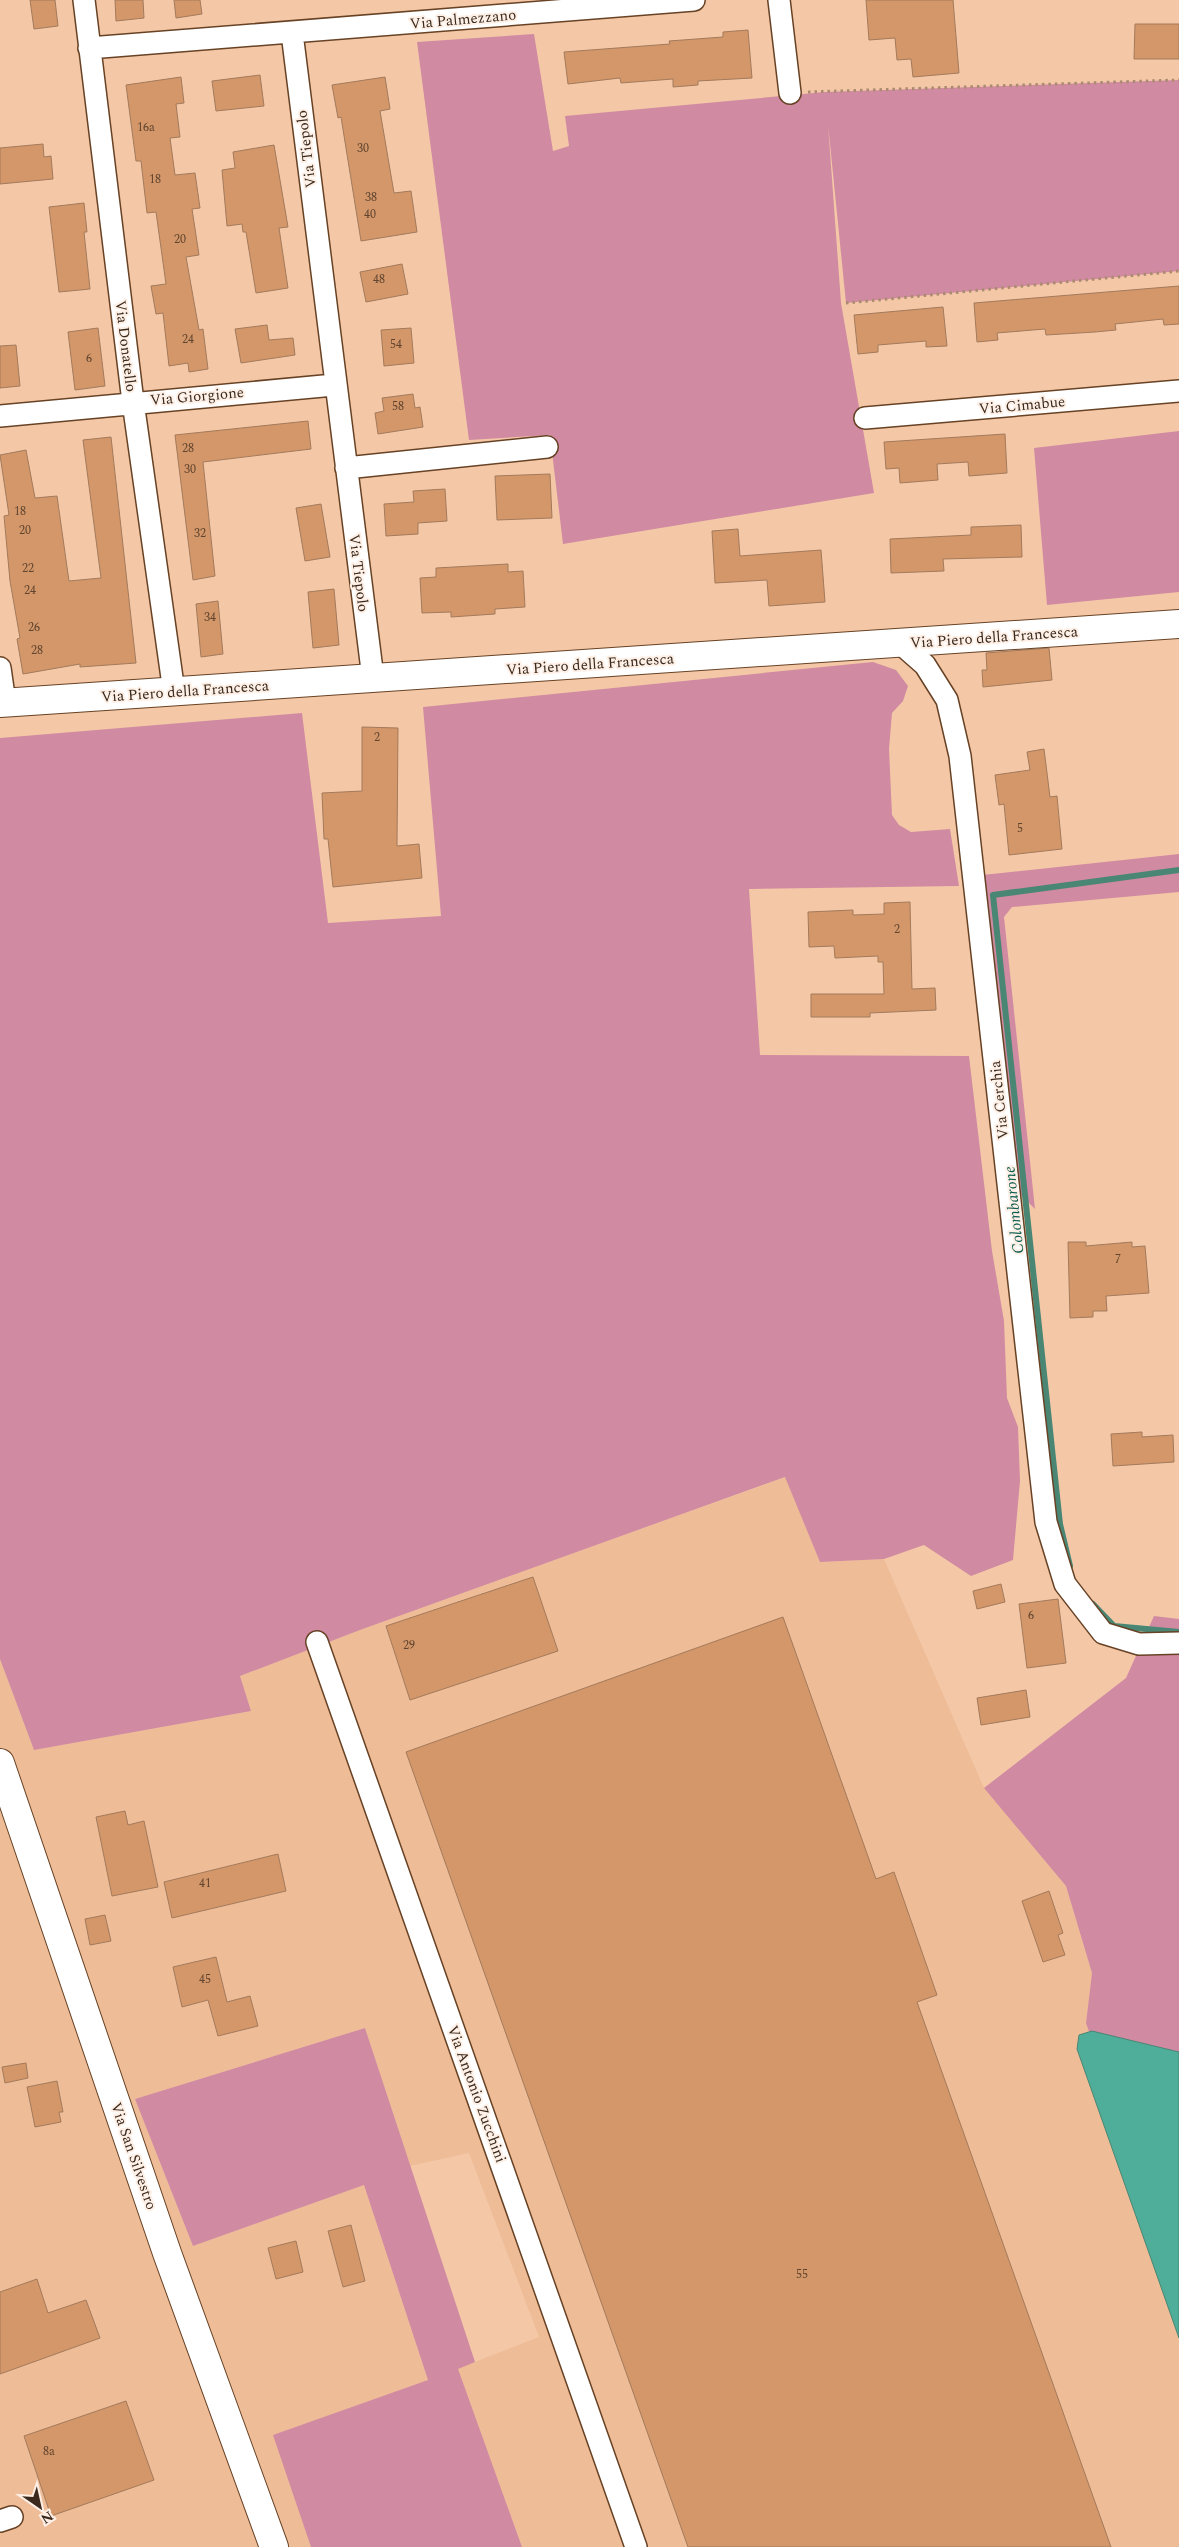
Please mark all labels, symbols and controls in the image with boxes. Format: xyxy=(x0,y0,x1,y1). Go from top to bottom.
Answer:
street label: Via Palmezzano xyxy=(409,3,517,36)
street label: Via Tiepolo xyxy=(290,109,323,189)
house number: 16a xyxy=(137,118,155,137)
house number: 30 xyxy=(357,139,369,158)
house number: 18 xyxy=(149,170,161,189)
house number: 38 xyxy=(365,188,377,207)
house number: 40 xyxy=(364,205,376,224)
house number: 20 xyxy=(174,230,186,249)
house number: 48 xyxy=(373,270,385,289)
street label: Via Donatello xyxy=(108,299,143,393)
house number: 24 xyxy=(182,330,194,349)
house number: 54 xyxy=(390,335,402,354)
house number: 6 xyxy=(86,349,92,368)
street label: Via Giorgione xyxy=(149,381,245,412)
street label: Via Cimabue xyxy=(978,390,1066,421)
house number: 58 xyxy=(392,397,404,416)
house number: 28 xyxy=(182,439,194,458)
house number: 30 xyxy=(184,460,196,479)
house number: 18 xyxy=(14,502,26,521)
house number: 20 xyxy=(19,521,31,540)
house number: 32 xyxy=(194,524,206,543)
street label: Via Tiepolo xyxy=(342,533,375,613)
house number: 22 xyxy=(22,559,34,578)
house number: 24 xyxy=(24,581,36,600)
house number: 34 xyxy=(204,608,216,627)
house number: 26 xyxy=(28,618,40,637)
street label: Via Piero della Francesca xyxy=(909,620,1079,655)
house number: 28 xyxy=(31,641,43,660)
street label: Via Piero della Francesca xyxy=(505,647,675,682)
street label: Via Piero della Francesca xyxy=(100,674,270,709)
house number: 2 xyxy=(374,728,380,747)
house number: 5 xyxy=(1017,819,1023,838)
house number: 2 xyxy=(894,920,900,939)
street label: Via Cerchia xyxy=(984,1059,1015,1140)
water label: Colombarone xyxy=(997,1165,1031,1255)
house number: 7 xyxy=(1115,1250,1121,1269)
house number: 6 xyxy=(1028,1606,1034,1625)
house number: 29 xyxy=(403,1636,415,1655)
house number: 41 xyxy=(199,1874,211,1893)
house number: 45 xyxy=(199,1970,211,1989)
street label: Via Antonio Zucchini xyxy=(441,2022,512,2166)
street label: Via San Silvestro xyxy=(104,2099,163,2213)
house number: 55 xyxy=(796,2265,808,2284)
house number: 8a xyxy=(43,2442,55,2461)
north arrow xyxy=(15,2482,65,2532)
text: N xyxy=(36,2505,58,2529)

